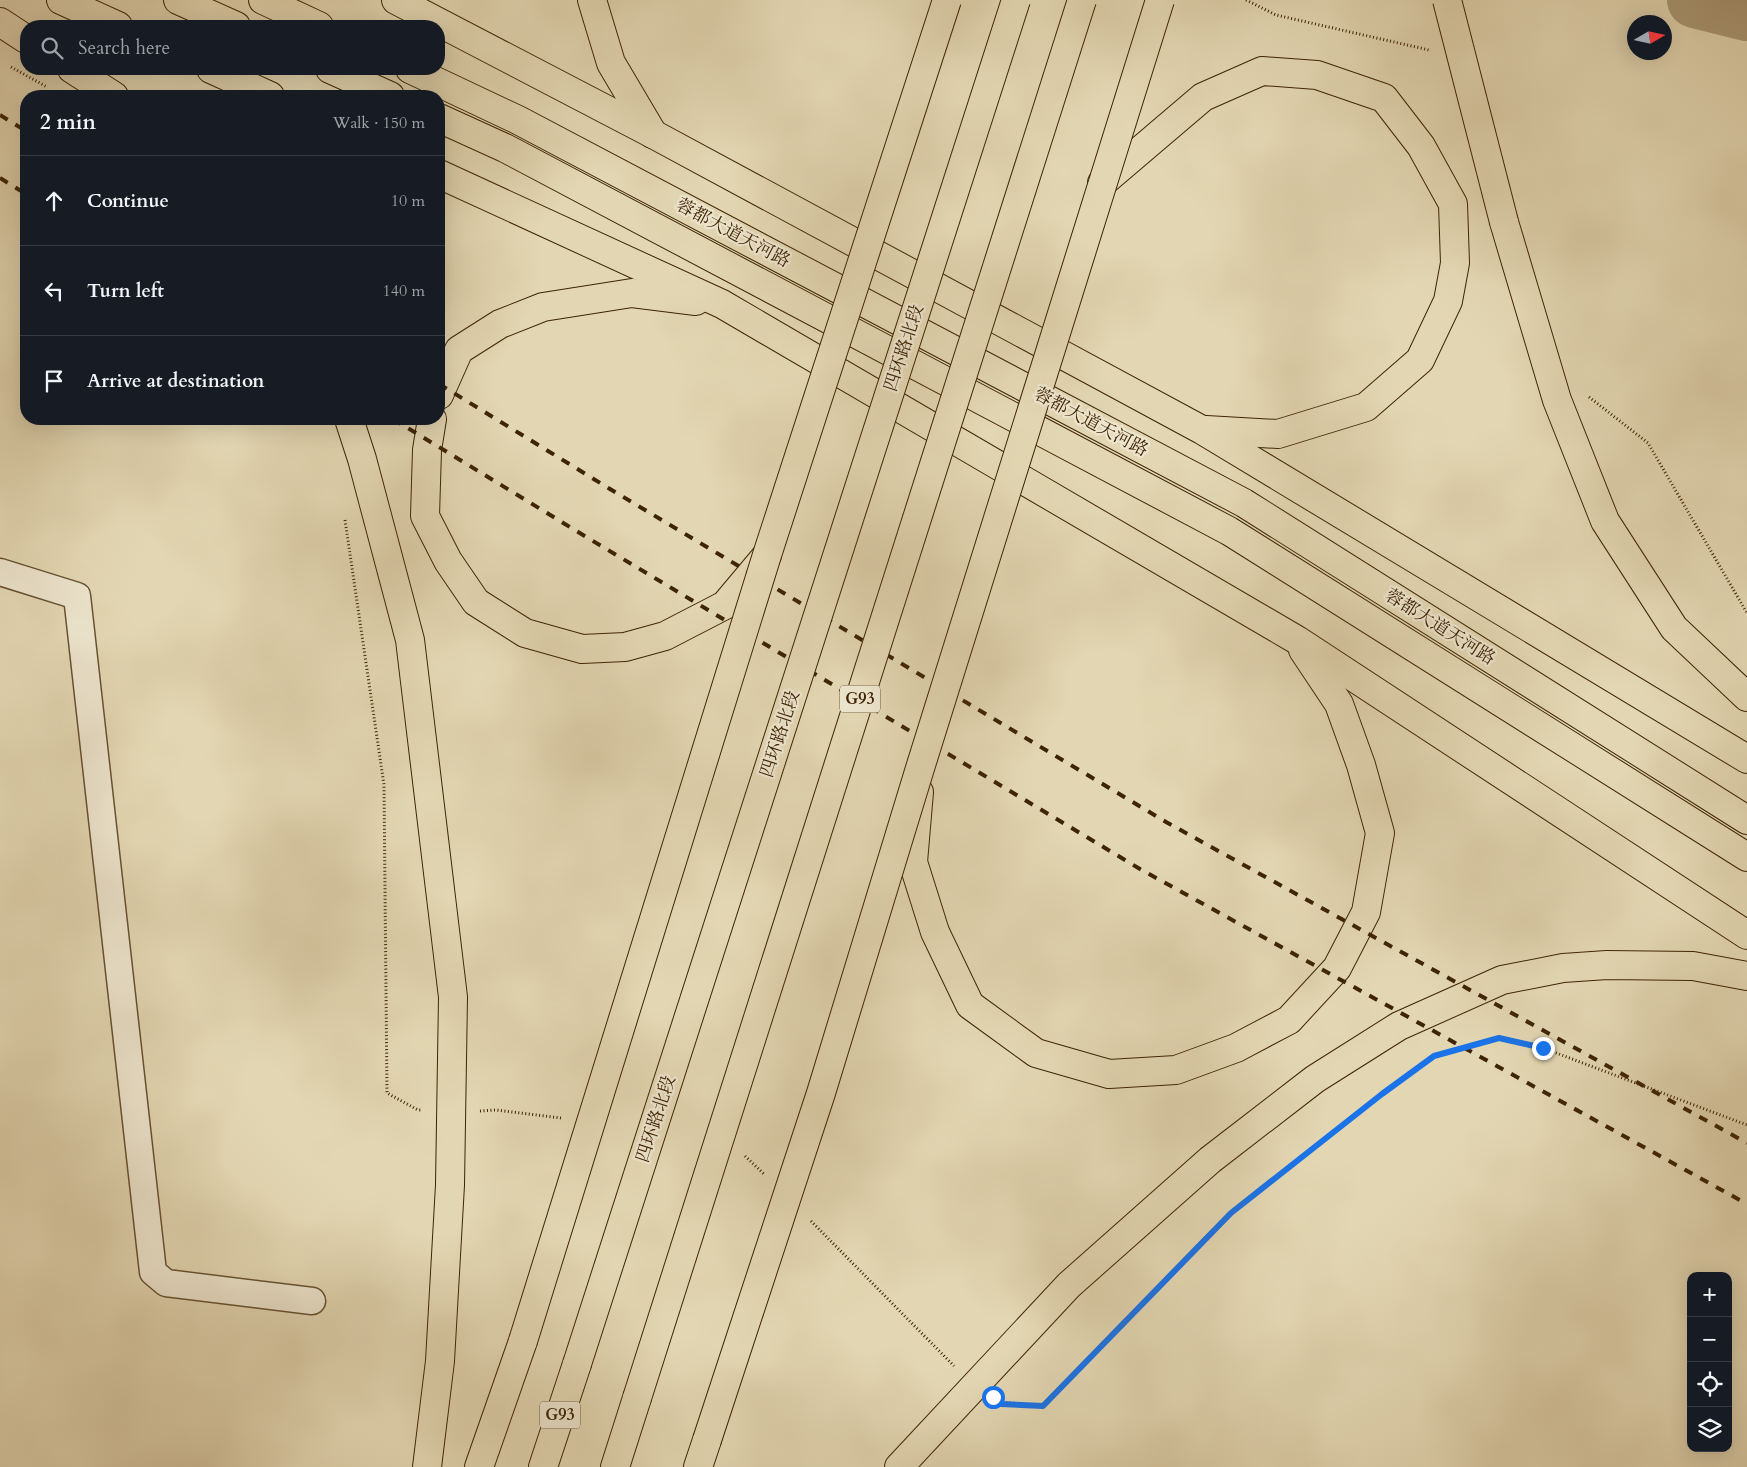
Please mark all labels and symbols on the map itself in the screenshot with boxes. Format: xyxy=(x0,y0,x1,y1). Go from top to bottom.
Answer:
north arrow xyxy=(1627,15,1672,60)
street label: 蓉都大道天河路 xyxy=(672,192,794,274)
street label: 四环路北段 xyxy=(878,301,930,395)
street label: 蓉都大道天河路 xyxy=(1030,381,1152,463)
street label: 蓉都大道天河路 xyxy=(1380,583,1500,671)
road number: G93 xyxy=(840,686,880,712)
street label: 四环路北段 xyxy=(754,687,806,781)
route end xyxy=(1532,1037,1555,1060)
street label: 四环路北段 xyxy=(630,1072,682,1166)
route start xyxy=(982,1386,1005,1409)
road number: G93 xyxy=(540,1402,580,1428)

